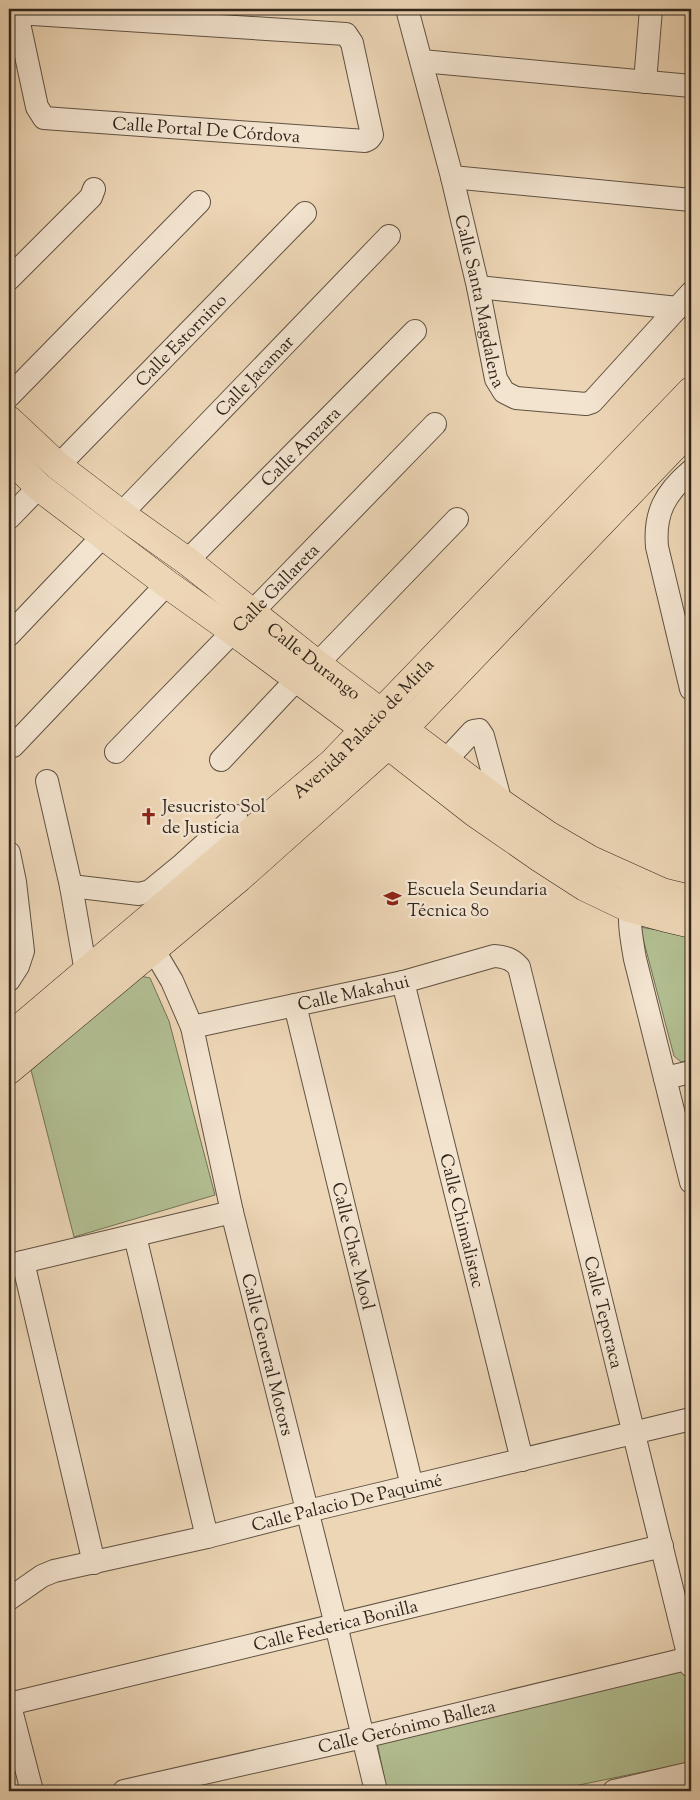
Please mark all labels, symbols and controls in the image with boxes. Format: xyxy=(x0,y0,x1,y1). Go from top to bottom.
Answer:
street label: Calle Portal De Córdova xyxy=(111,112,301,151)
street label: Calle Santa Magdalena xyxy=(446,212,510,394)
street label: Calle Estornino xyxy=(131,289,234,394)
street label: Calle Jacamar xyxy=(210,330,301,424)
street label: Calle Amzara xyxy=(256,402,348,494)
street label: Calle Gallareta xyxy=(228,539,327,640)
street label: Calle Durango xyxy=(260,617,366,708)
street label: Avenida Palacio de Mitla xyxy=(288,653,441,806)
place label: Jesucristo Sol de Justicia xyxy=(161,795,265,842)
church icon: Jesucristo Sol de Justicia xyxy=(138,806,158,826)
place label: Escuela Seundaria Técnica 80 xyxy=(407,878,547,925)
school or university icon: Escuela Seundaria Técnica 80 xyxy=(383,889,403,909)
street label: Calle Makahui xyxy=(296,970,413,1019)
street label: Calle Chimalistac xyxy=(431,1151,490,1291)
street label: Calle Chac Mool xyxy=(324,1180,380,1313)
street label: Calle Teporaca xyxy=(576,1254,628,1372)
street label: Calle General Motors xyxy=(233,1271,299,1439)
street label: Calle Palacio De Paquimé xyxy=(249,1468,445,1540)
street label: Calle Federica Bonilla xyxy=(251,1594,421,1659)
street label: Calle Gerónimo Balleza xyxy=(316,1694,499,1762)

